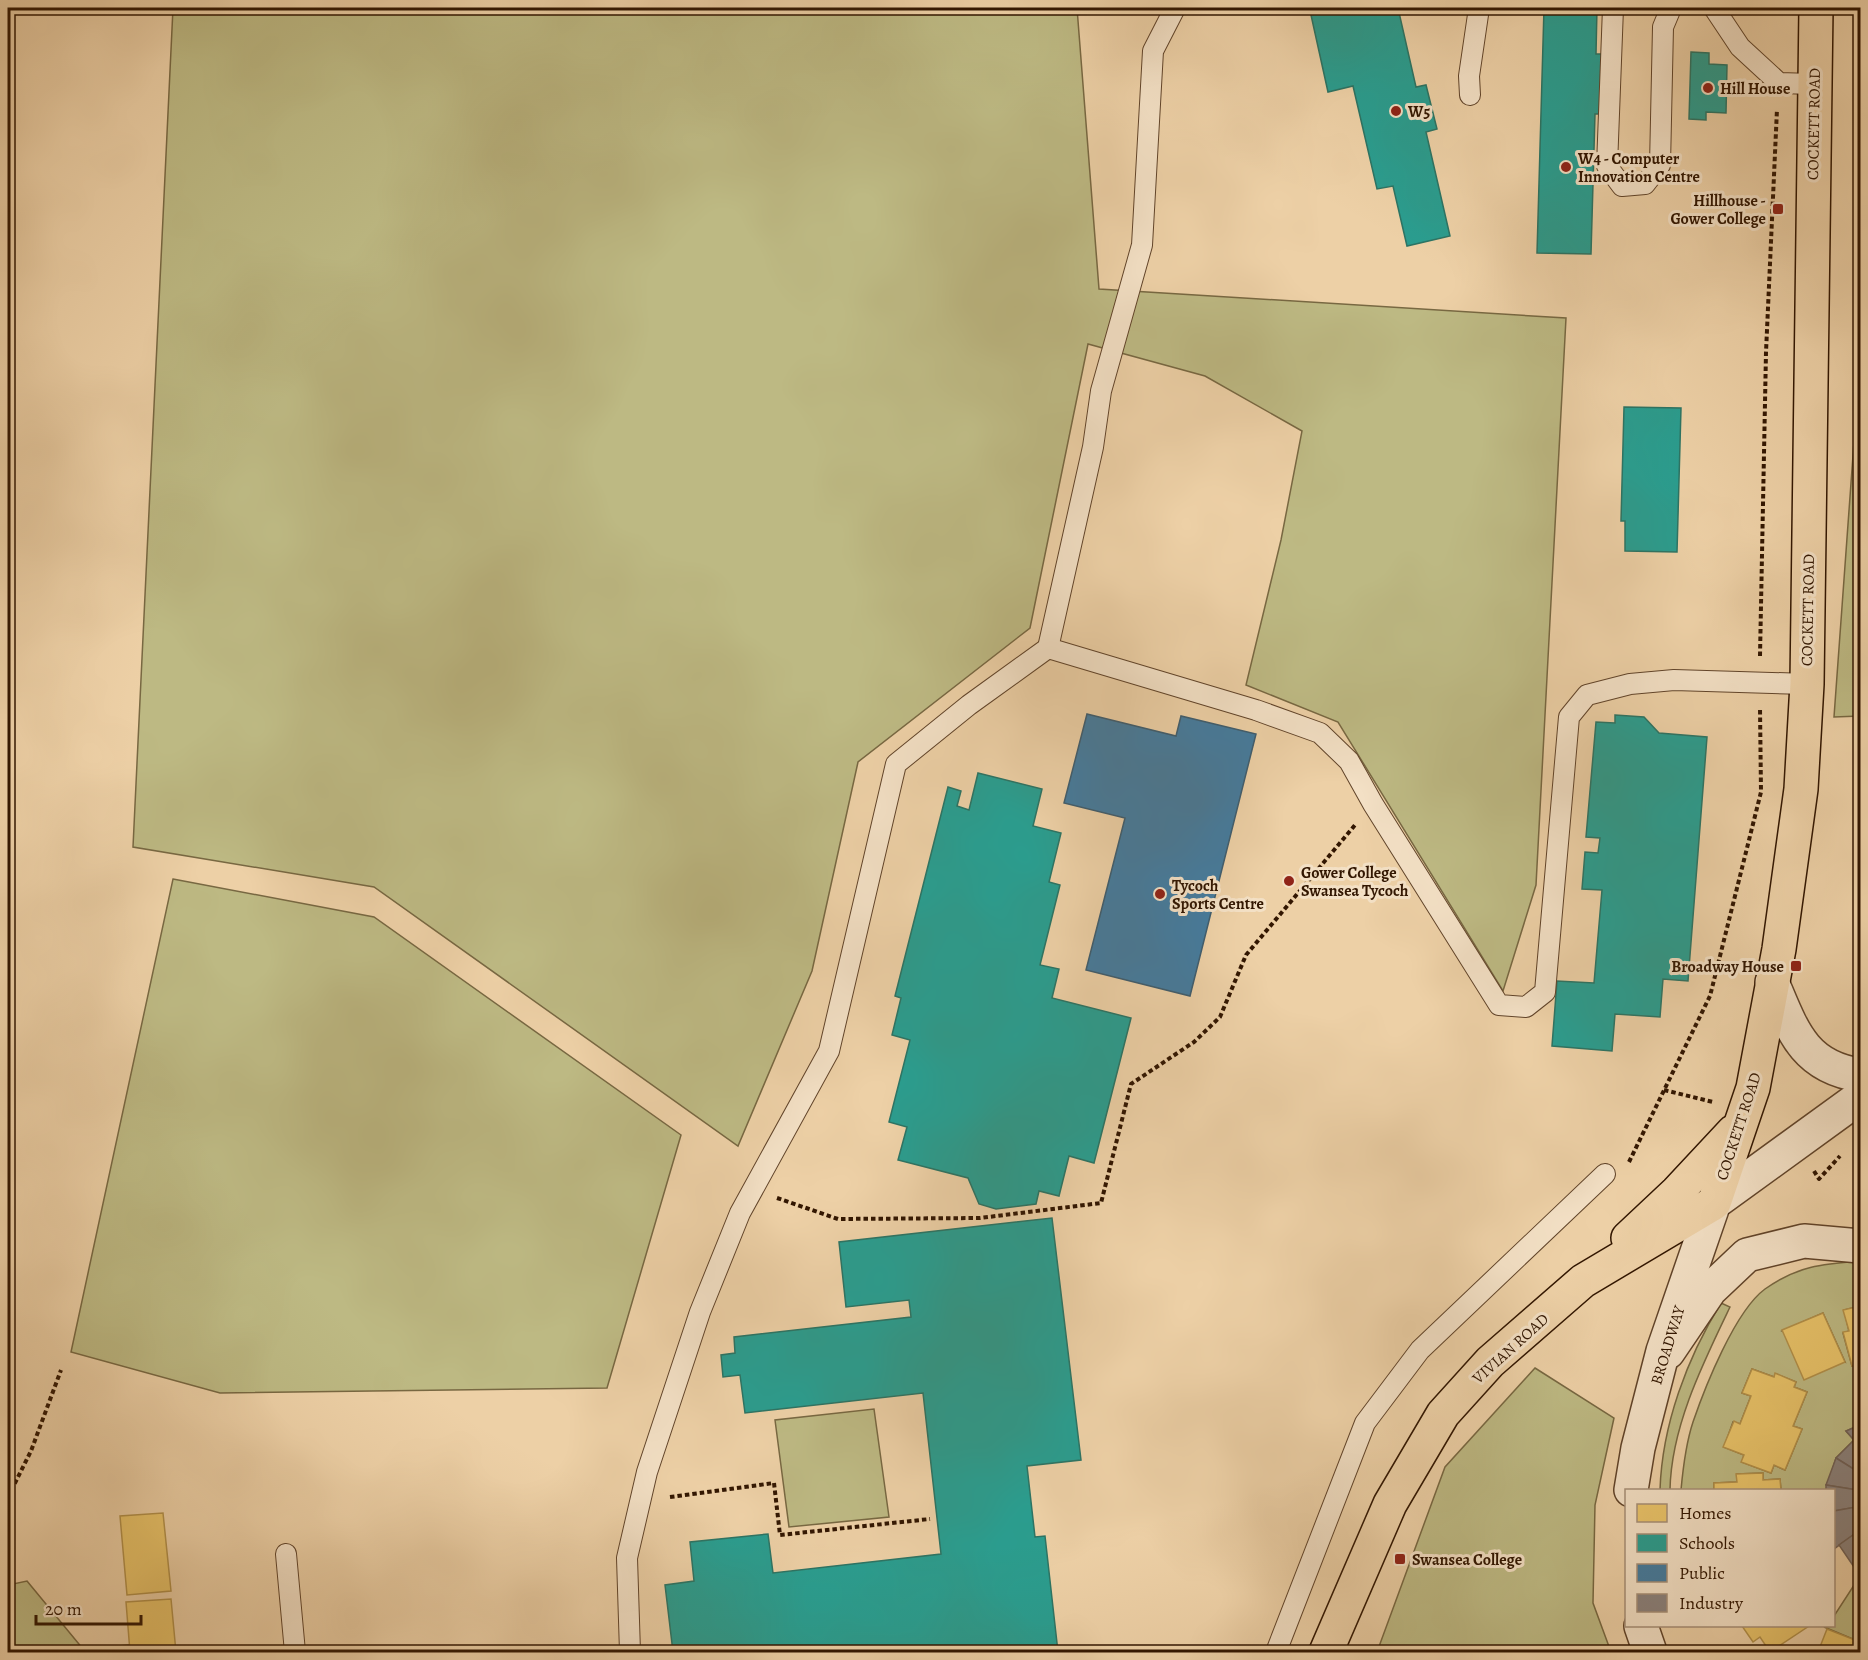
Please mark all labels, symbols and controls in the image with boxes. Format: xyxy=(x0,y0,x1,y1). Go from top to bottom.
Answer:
street label: COCKETT ROAD xyxy=(1802,68,1826,180)
place label: Hill House xyxy=(1720,78,1790,100)
marker: Hill House xyxy=(1701,81,1715,95)
place label: W5 xyxy=(1407,101,1430,123)
marker: W5 xyxy=(1389,104,1403,118)
place label: W4 - Computer Innovation Centre xyxy=(1577,148,1700,188)
marker: W4 - Computer Innovation Centre xyxy=(1559,160,1573,174)
place label: Hillhouse - Gower College xyxy=(1670,190,1766,230)
marker: Hillhouse - Gower College xyxy=(1771,202,1785,216)
street label: COCKETT ROAD xyxy=(1796,554,1820,666)
place label: Gower College Swansea Tycoch xyxy=(1301,862,1409,902)
marker: Gower College Swansea Tycoch xyxy=(1282,874,1296,888)
place label: Tycoch Sports Centre xyxy=(1172,875,1264,915)
marker: Tycoch Sports Centre xyxy=(1153,887,1167,901)
place label: Broadway House xyxy=(1671,956,1784,978)
marker: Broadway House xyxy=(1789,959,1803,973)
street label: COCKETT ROAD xyxy=(1711,1069,1767,1183)
street label: BROADWAY xyxy=(1645,1303,1691,1388)
street label: VIVIAN ROAD xyxy=(1467,1308,1554,1390)
legend xyxy=(1625,1489,1835,1627)
text: Homes xyxy=(1679,1501,1731,1525)
text: Schools xyxy=(1679,1531,1735,1555)
place label: Swansea College xyxy=(1412,1549,1522,1571)
marker: Swansea College xyxy=(1393,1552,1407,1566)
text: Public xyxy=(1679,1561,1725,1585)
scale bar xyxy=(36,1588,141,1626)
text: Industry xyxy=(1679,1591,1744,1615)
text: 20 m xyxy=(45,1597,82,1621)

